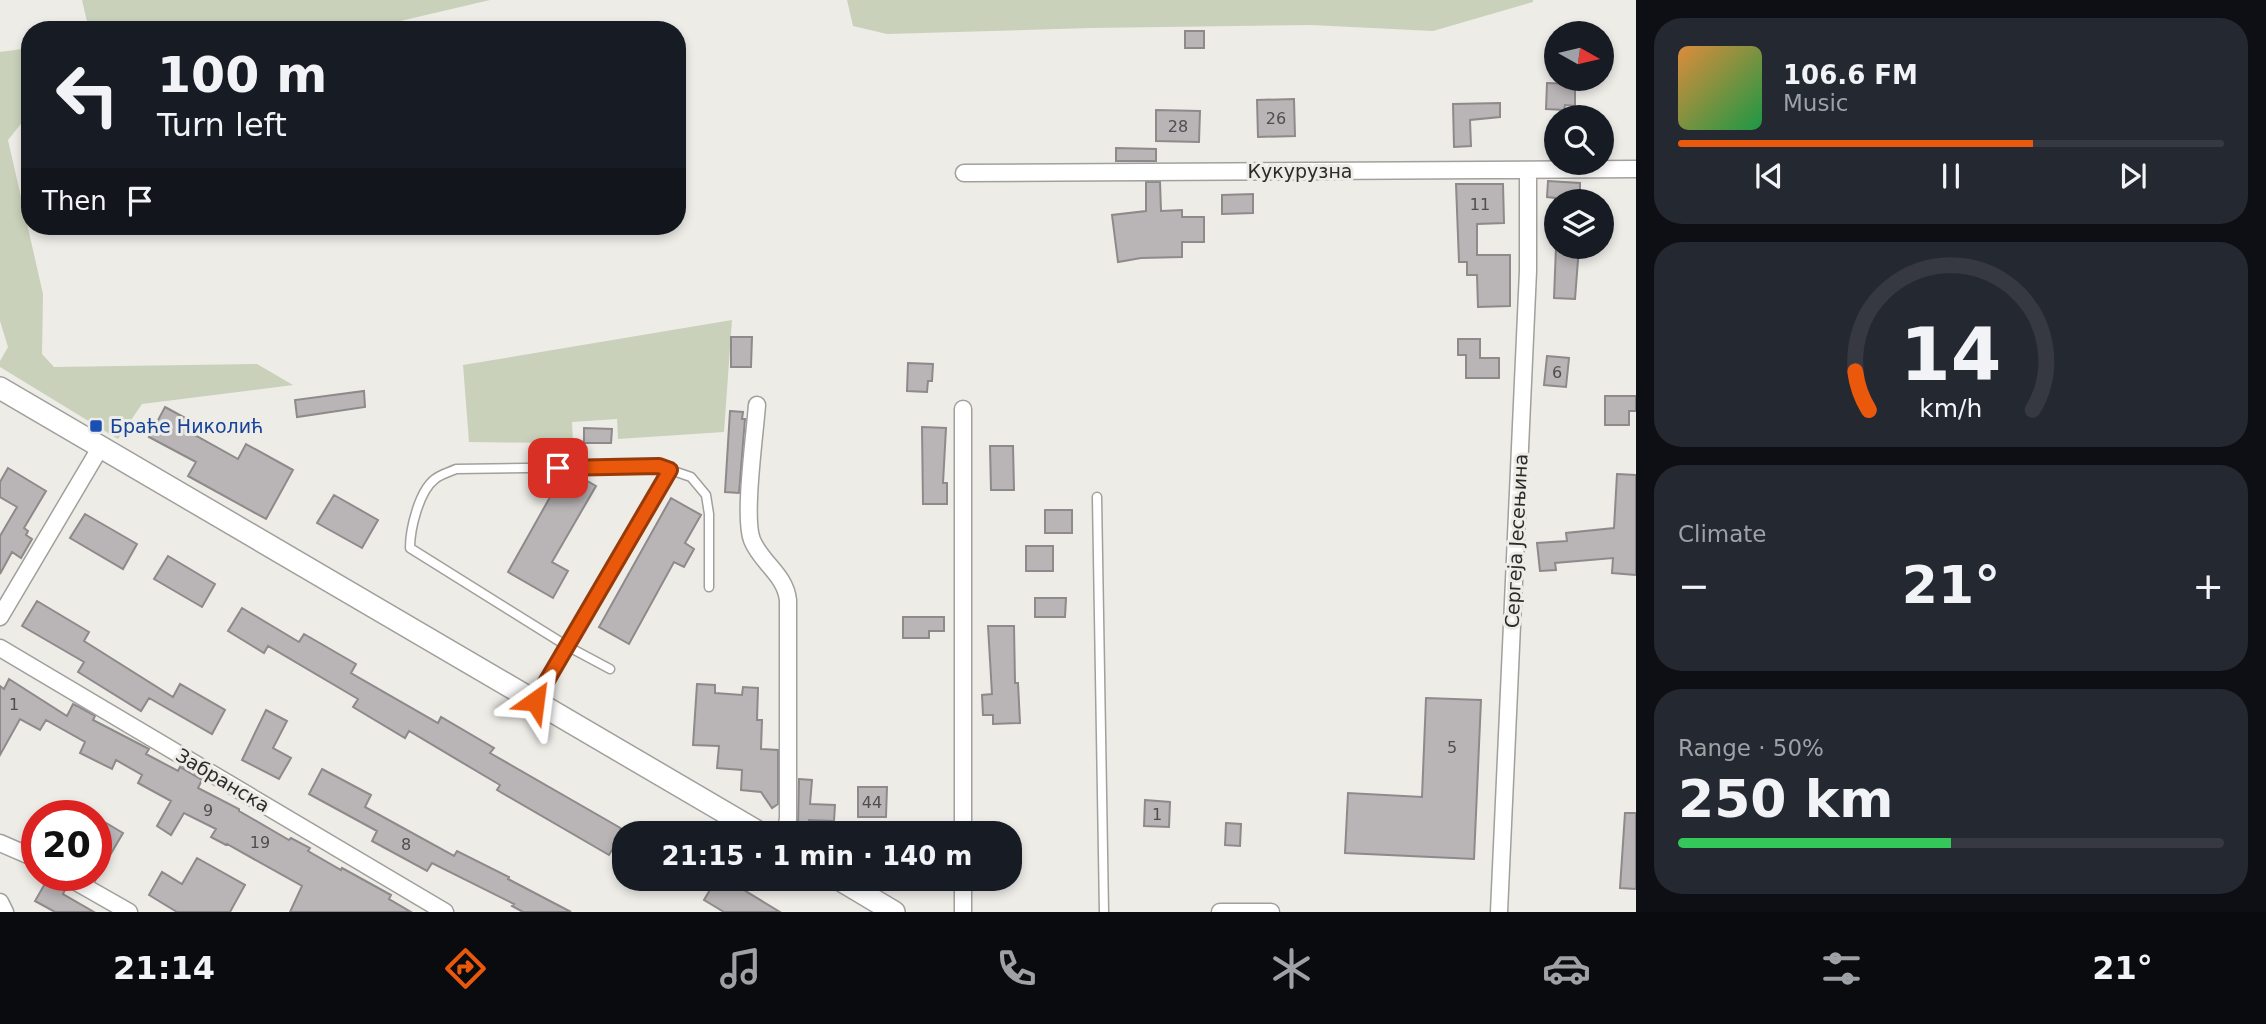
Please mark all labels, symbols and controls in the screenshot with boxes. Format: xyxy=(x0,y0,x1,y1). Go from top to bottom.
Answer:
north arrow xyxy=(1544,21,1614,91)
map controls xyxy=(1544,21,1614,259)
text: 100 m xyxy=(157,47,327,104)
icon: left xyxy=(42,49,133,140)
text: 106.6 FM xyxy=(1783,60,1918,90)
text: Music xyxy=(1783,90,1848,116)
button: search xyxy=(1544,105,1614,175)
text: Turn left xyxy=(157,106,287,144)
house number: 26 xyxy=(1266,109,1286,128)
house number: 28 xyxy=(1168,117,1188,136)
icon: previous xyxy=(1750,157,1788,195)
icon: pause xyxy=(1932,157,1970,195)
icon: next xyxy=(2114,157,2152,195)
street label: Кукурузна xyxy=(1248,160,1352,182)
icon: arrive xyxy=(121,182,159,220)
text: Then xyxy=(42,186,107,216)
button: layers xyxy=(1544,189,1614,259)
house number: 11 xyxy=(1470,195,1490,214)
text: 14 xyxy=(1900,313,2002,398)
house number: 6 xyxy=(1552,363,1562,382)
text: km/h xyxy=(1919,394,1983,423)
place label: Браће Николић xyxy=(110,415,263,437)
marker: Браће Николић xyxy=(88,418,104,434)
pin xyxy=(528,438,588,498)
icon: arrive xyxy=(539,449,577,487)
street label: Сергеја Јесењина xyxy=(1500,453,1532,629)
text: Climate xyxy=(1678,521,1767,547)
text: 21° xyxy=(1902,555,2000,615)
text: − xyxy=(1678,564,1710,608)
text: + xyxy=(2192,564,2224,608)
position arrow xyxy=(498,664,572,738)
house number: 1 xyxy=(9,695,19,714)
text: Range · 50% xyxy=(1678,735,1824,761)
house number: 5 xyxy=(1447,738,1457,757)
street label: Забранска xyxy=(172,743,274,817)
text: 250 km xyxy=(1678,769,1893,829)
house number: 44 xyxy=(862,793,882,812)
speed limit sign: 20 xyxy=(21,800,112,891)
house number: 9 xyxy=(203,801,213,820)
house number: 1 xyxy=(1152,805,1162,824)
house number: 19 xyxy=(250,833,270,852)
house number: 8 xyxy=(401,835,411,854)
text: 21:15 · 1 min · 140 m xyxy=(662,841,972,871)
icon: directions xyxy=(441,944,490,993)
icon: music xyxy=(716,944,765,993)
icon: phone xyxy=(992,944,1041,993)
icon: climate xyxy=(1267,944,1316,993)
icon: car xyxy=(1542,944,1591,993)
icon: filters xyxy=(1817,944,1866,993)
text: 21:14 xyxy=(113,949,215,987)
text: 21° xyxy=(2092,949,2153,987)

